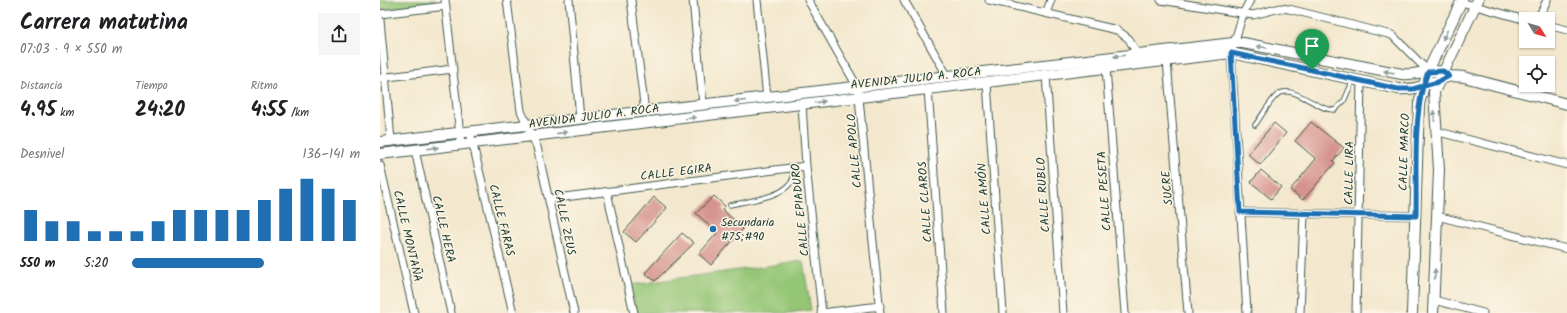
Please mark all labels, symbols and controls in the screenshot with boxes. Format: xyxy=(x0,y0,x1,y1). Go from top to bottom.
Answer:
text: Carrera matutina xyxy=(20,6,188,41)
north arrow xyxy=(1519,12,1555,48)
map controls xyxy=(1519,12,1555,92)
button: share xyxy=(318,13,360,55)
pin xyxy=(1295,29,1329,70)
one-way arrow xyxy=(1442,29,1448,41)
icon: arrive xyxy=(1301,35,1323,57)
text: 07:03 · 9 × 550 m xyxy=(20,39,122,60)
one-way arrow xyxy=(1256,44,1268,50)
one-way arrow xyxy=(1113,53,1125,59)
button: locate xyxy=(1519,56,1555,92)
street label: AVENIDA JULIO A. ROCA xyxy=(850,62,982,95)
one-way arrow xyxy=(1383,68,1396,74)
text: Distancia xyxy=(20,77,62,95)
text: Tiempo xyxy=(135,77,168,95)
text: Ritmo xyxy=(251,77,278,95)
text: 4.95 xyxy=(20,95,56,127)
text: 24:20 xyxy=(135,95,185,127)
text: 4:55 xyxy=(251,95,287,127)
one-way arrow xyxy=(733,97,746,104)
street label: AVENIDA JULIO A. ROCA xyxy=(528,99,660,134)
one-way arrow xyxy=(814,99,826,105)
text: km xyxy=(56,104,74,122)
text: /km xyxy=(287,104,309,122)
one-way arrow xyxy=(1431,110,1437,122)
street label: CALLE APOLO xyxy=(842,112,867,189)
street label: CALLE MARCO xyxy=(1394,112,1415,191)
one-way arrow xyxy=(685,114,697,121)
one-way arrow xyxy=(556,129,568,136)
street label: CALLE LIRA xyxy=(1339,141,1360,205)
text: Desnivel xyxy=(20,144,64,165)
text: 136–141 m xyxy=(302,144,360,165)
one-way arrow xyxy=(427,145,439,151)
street label: CALLE PESETA xyxy=(1092,150,1117,232)
street label: CALLE RUBLO xyxy=(1031,156,1056,233)
street label: CALLE EGIRA xyxy=(639,159,713,186)
street label: CALLE CLAROS xyxy=(913,160,938,243)
street label: CALLE EPIADURO xyxy=(786,162,815,257)
street label: CALLE AMÓN xyxy=(973,163,996,235)
street label: SUCRE xyxy=(1156,169,1178,206)
street label: CALLE FARAS xyxy=(483,182,520,259)
street label: CALLE ZEUS xyxy=(548,187,581,258)
street label: CALLE MONTAÑA xyxy=(388,188,427,284)
street label: CALLE HERA xyxy=(427,193,461,265)
place label: Secundaria #75;#90 xyxy=(721,213,775,246)
marker: Secundaria #75;#90 xyxy=(708,224,718,234)
text: 550 m xyxy=(20,253,55,274)
text: 5:20 xyxy=(84,253,108,274)
one-way arrow xyxy=(1432,267,1438,280)

